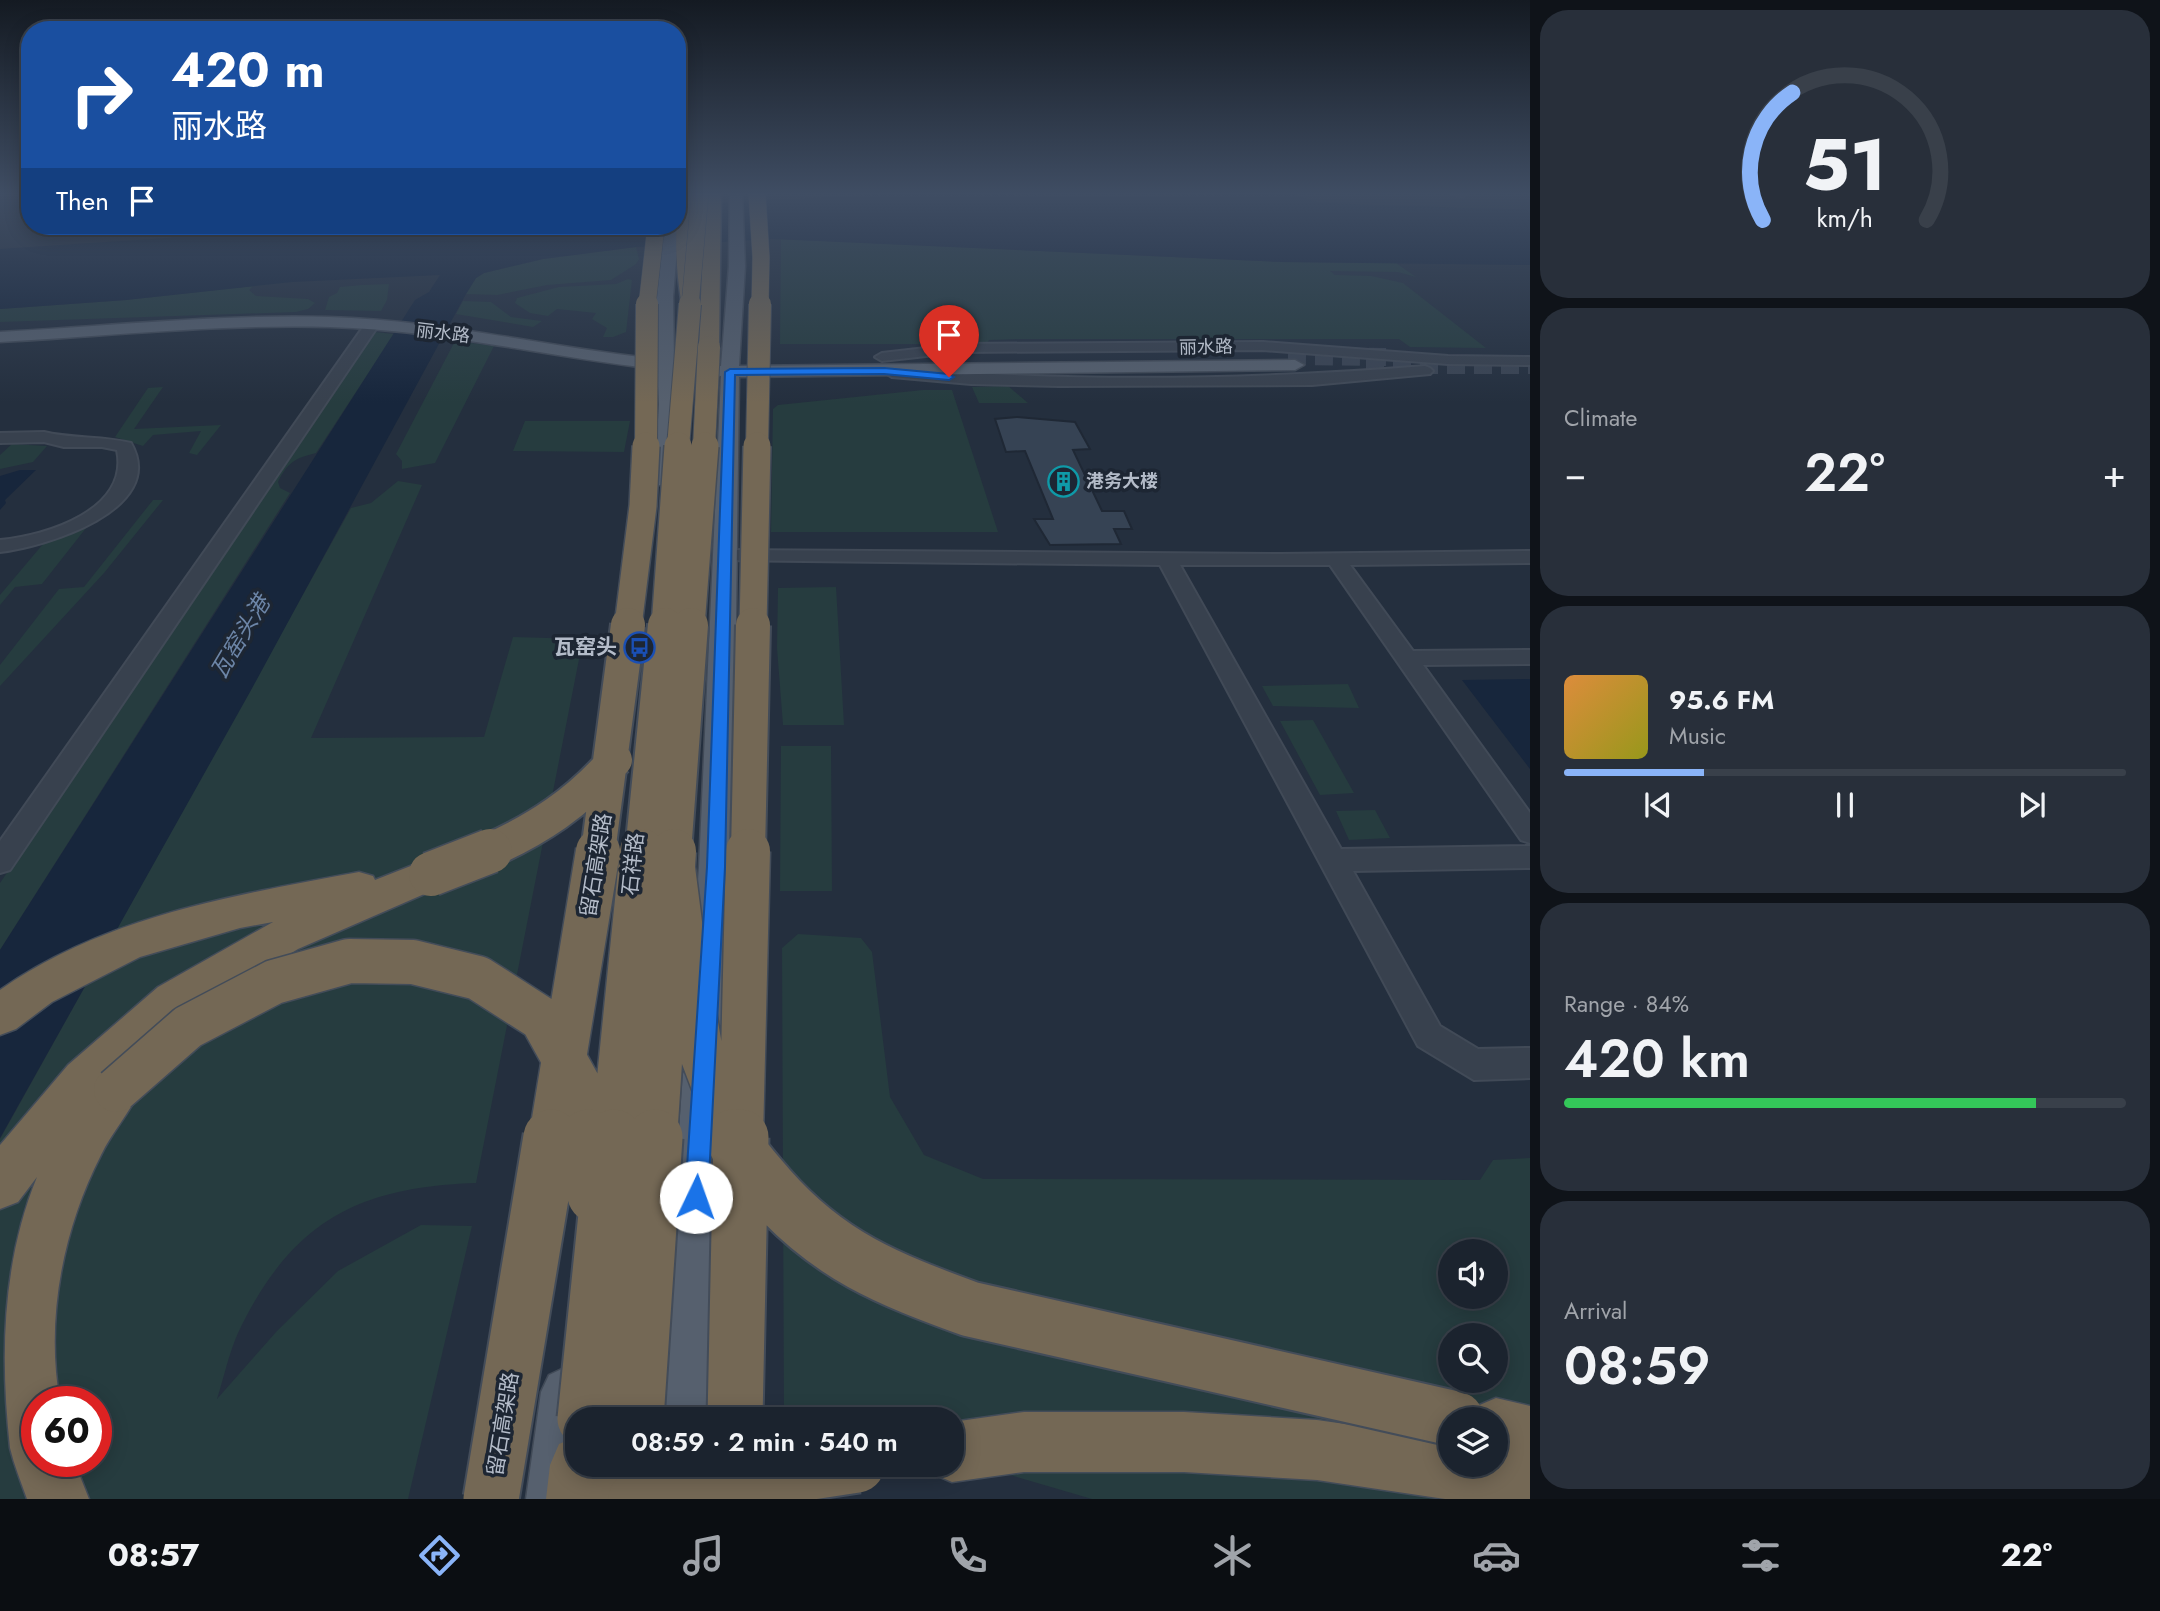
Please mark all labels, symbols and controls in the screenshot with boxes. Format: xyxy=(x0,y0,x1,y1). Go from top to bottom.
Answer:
text: 420 m xyxy=(171,35,325,105)
icon: right xyxy=(56,49,147,140)
text: 丽水路 xyxy=(171,103,267,149)
text: 51 xyxy=(1803,112,1887,217)
text: Then xyxy=(56,182,109,220)
icon: arrive xyxy=(123,182,161,220)
text: km/h xyxy=(1817,200,1873,236)
pin xyxy=(919,305,979,377)
icon: arrive xyxy=(930,316,968,354)
street label: 丽水路 xyxy=(415,317,471,349)
street label: 丽水路 xyxy=(1179,334,1233,360)
text: Climate xyxy=(1564,401,1637,435)
text: 22° xyxy=(1804,435,1885,511)
text: − xyxy=(1564,446,1586,501)
text: + xyxy=(2103,446,2126,501)
building icon: 港务大楼 xyxy=(1046,464,1080,498)
place label: 港务大楼 xyxy=(1086,468,1158,494)
water label: 瓦窑头港 xyxy=(202,586,280,685)
bus stop icon: 瓦窑头 xyxy=(623,630,657,664)
place label: 瓦窑头 xyxy=(554,632,617,662)
text: 95.6 FM xyxy=(1669,681,1774,719)
text: Music xyxy=(1669,719,1726,753)
icon: previous xyxy=(1639,786,1677,824)
icon: pause xyxy=(1826,786,1864,824)
icon: next xyxy=(2013,786,2051,824)
street label: 留石高架路 xyxy=(573,811,619,919)
street label: 石祥路 xyxy=(615,831,651,897)
text: Range · 84% xyxy=(1564,987,1689,1021)
text: 420 km xyxy=(1564,1021,1750,1097)
position arrow xyxy=(659,1160,733,1234)
map controls xyxy=(1438,1239,1508,1477)
button: sound xyxy=(1438,1239,1508,1309)
text: Arrival xyxy=(1564,1294,1627,1328)
button: search xyxy=(1438,1323,1508,1393)
text: 08:59 xyxy=(1564,1328,1711,1404)
street label: 留石高架路 xyxy=(480,1370,526,1478)
speed limit sign: 60 xyxy=(21,1386,112,1477)
button: layers xyxy=(1438,1407,1508,1477)
text: 08:59 · 2 min · 540 m xyxy=(631,1423,898,1461)
icon: directions xyxy=(415,1531,464,1580)
icon: music xyxy=(679,1531,728,1580)
icon: phone xyxy=(943,1531,992,1580)
icon: climate xyxy=(1208,1531,1257,1580)
icon: car xyxy=(1472,1531,1521,1580)
icon: filters xyxy=(1736,1531,1785,1580)
text: 08:57 xyxy=(108,1532,199,1578)
text: 22° xyxy=(2001,1532,2052,1578)

